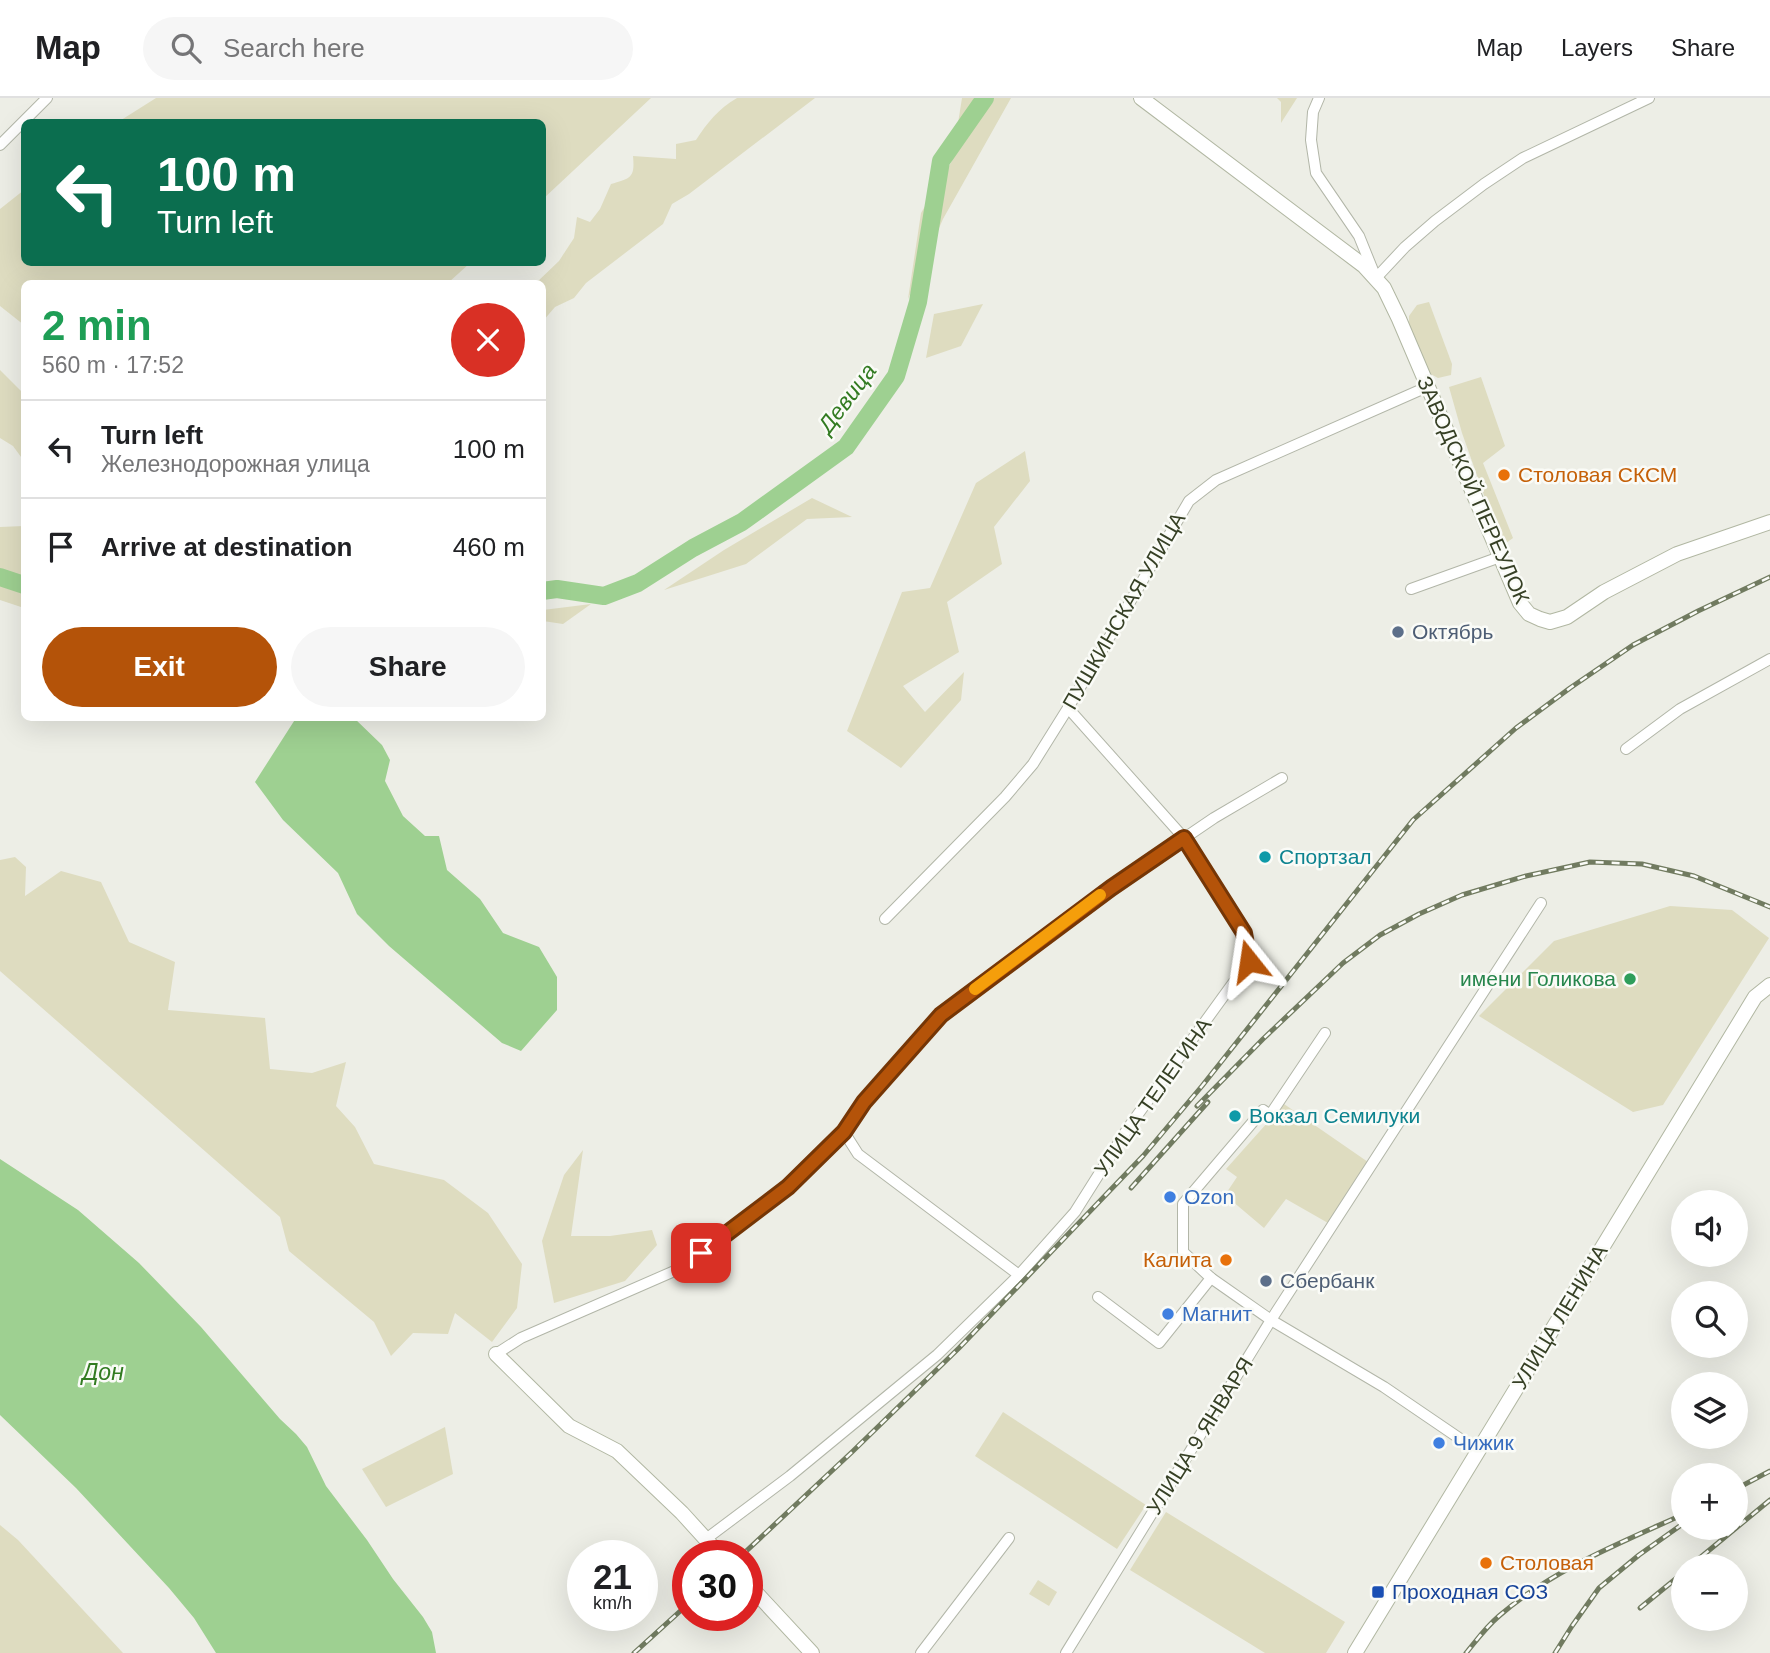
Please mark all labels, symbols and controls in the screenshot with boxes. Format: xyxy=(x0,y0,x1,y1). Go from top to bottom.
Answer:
search box xyxy=(143,17,633,80)
text: Map xyxy=(35,29,101,66)
icon: search xyxy=(167,29,205,67)
text: Search here xyxy=(223,33,365,63)
text: Map xyxy=(1476,34,1523,61)
text: Layers xyxy=(1561,34,1633,61)
text: Share xyxy=(1671,34,1735,61)
icon: left xyxy=(42,147,133,238)
text: 100 m xyxy=(157,147,296,201)
text: Turn left xyxy=(157,204,273,240)
text: 2 min xyxy=(42,302,152,349)
button: close xyxy=(451,303,525,377)
text: 560 m · 17:52 xyxy=(42,352,184,378)
water label: Девица xyxy=(811,358,881,440)
street label: ЗАВОДСКОЙ ПЕРЕУЛОК xyxy=(1413,372,1534,608)
text: Turn left xyxy=(101,420,203,450)
icon: left xyxy=(42,430,80,468)
text: 100 m xyxy=(453,434,525,464)
text: Железнодорожная улица xyxy=(101,451,370,477)
place label: Столовая СКСМ xyxy=(1518,463,1677,486)
marker: Столовая СКСМ xyxy=(1496,467,1512,483)
street label: ПУШКИНСКАЯ УЛИЦА xyxy=(1058,508,1189,713)
icon: arrive xyxy=(42,528,80,566)
text: Arrive at destination xyxy=(101,532,352,562)
text: 460 m xyxy=(453,532,525,562)
place label: Октябрь xyxy=(1412,620,1493,643)
marker: Октябрь xyxy=(1390,624,1406,640)
button: Exit xyxy=(42,627,277,707)
button: Share xyxy=(291,627,525,707)
place label: Спортзал xyxy=(1279,845,1372,868)
marker: Спортзал xyxy=(1257,849,1273,865)
position arrow xyxy=(1212,924,1286,998)
place label: имени Голикова xyxy=(1460,967,1616,990)
marker: имени Голикова xyxy=(1622,971,1638,987)
street label: УЛИЦА ТЕЛЕГИНА xyxy=(1089,1013,1216,1180)
place label: Вокзал Семилуки xyxy=(1249,1104,1420,1127)
marker: Вокзал Семилуки xyxy=(1227,1108,1243,1124)
place label: Ozon xyxy=(1184,1185,1234,1208)
marker: Ozon xyxy=(1162,1189,1178,1205)
map controls xyxy=(1671,1190,1748,1631)
button: sound xyxy=(1671,1190,1748,1267)
pin xyxy=(671,1223,731,1283)
icon: arrive xyxy=(682,1234,720,1272)
street label: УЛИЦА ЛЕНИНА xyxy=(1507,1240,1612,1393)
place label: Калита xyxy=(1143,1248,1212,1271)
marker: Калита xyxy=(1218,1252,1234,1268)
place label: Сбербанк xyxy=(1280,1269,1375,1292)
marker: Сбербанк xyxy=(1258,1273,1274,1289)
button: search xyxy=(1671,1281,1748,1358)
place label: Магнит xyxy=(1182,1302,1252,1325)
marker: Магнит xyxy=(1160,1306,1176,1322)
street label: УЛИЦА 9 ЯНВАРЯ xyxy=(1142,1353,1257,1518)
water label: Дон xyxy=(79,1359,124,1385)
button: layers xyxy=(1671,1372,1748,1449)
place label: Чижик xyxy=(1453,1431,1515,1454)
marker: Чижик xyxy=(1431,1435,1447,1451)
button: + xyxy=(1671,1463,1748,1540)
speed limit sign: 30 xyxy=(672,1540,763,1631)
place label: Столовая xyxy=(1500,1551,1594,1574)
button: − xyxy=(1671,1554,1748,1631)
marker: Столовая xyxy=(1478,1555,1494,1571)
text: 21 xyxy=(593,1557,632,1596)
place label: Проходная СОЗ xyxy=(1392,1580,1548,1603)
marker: Проходная СОЗ xyxy=(1370,1584,1386,1600)
text: km/h xyxy=(593,1593,632,1613)

